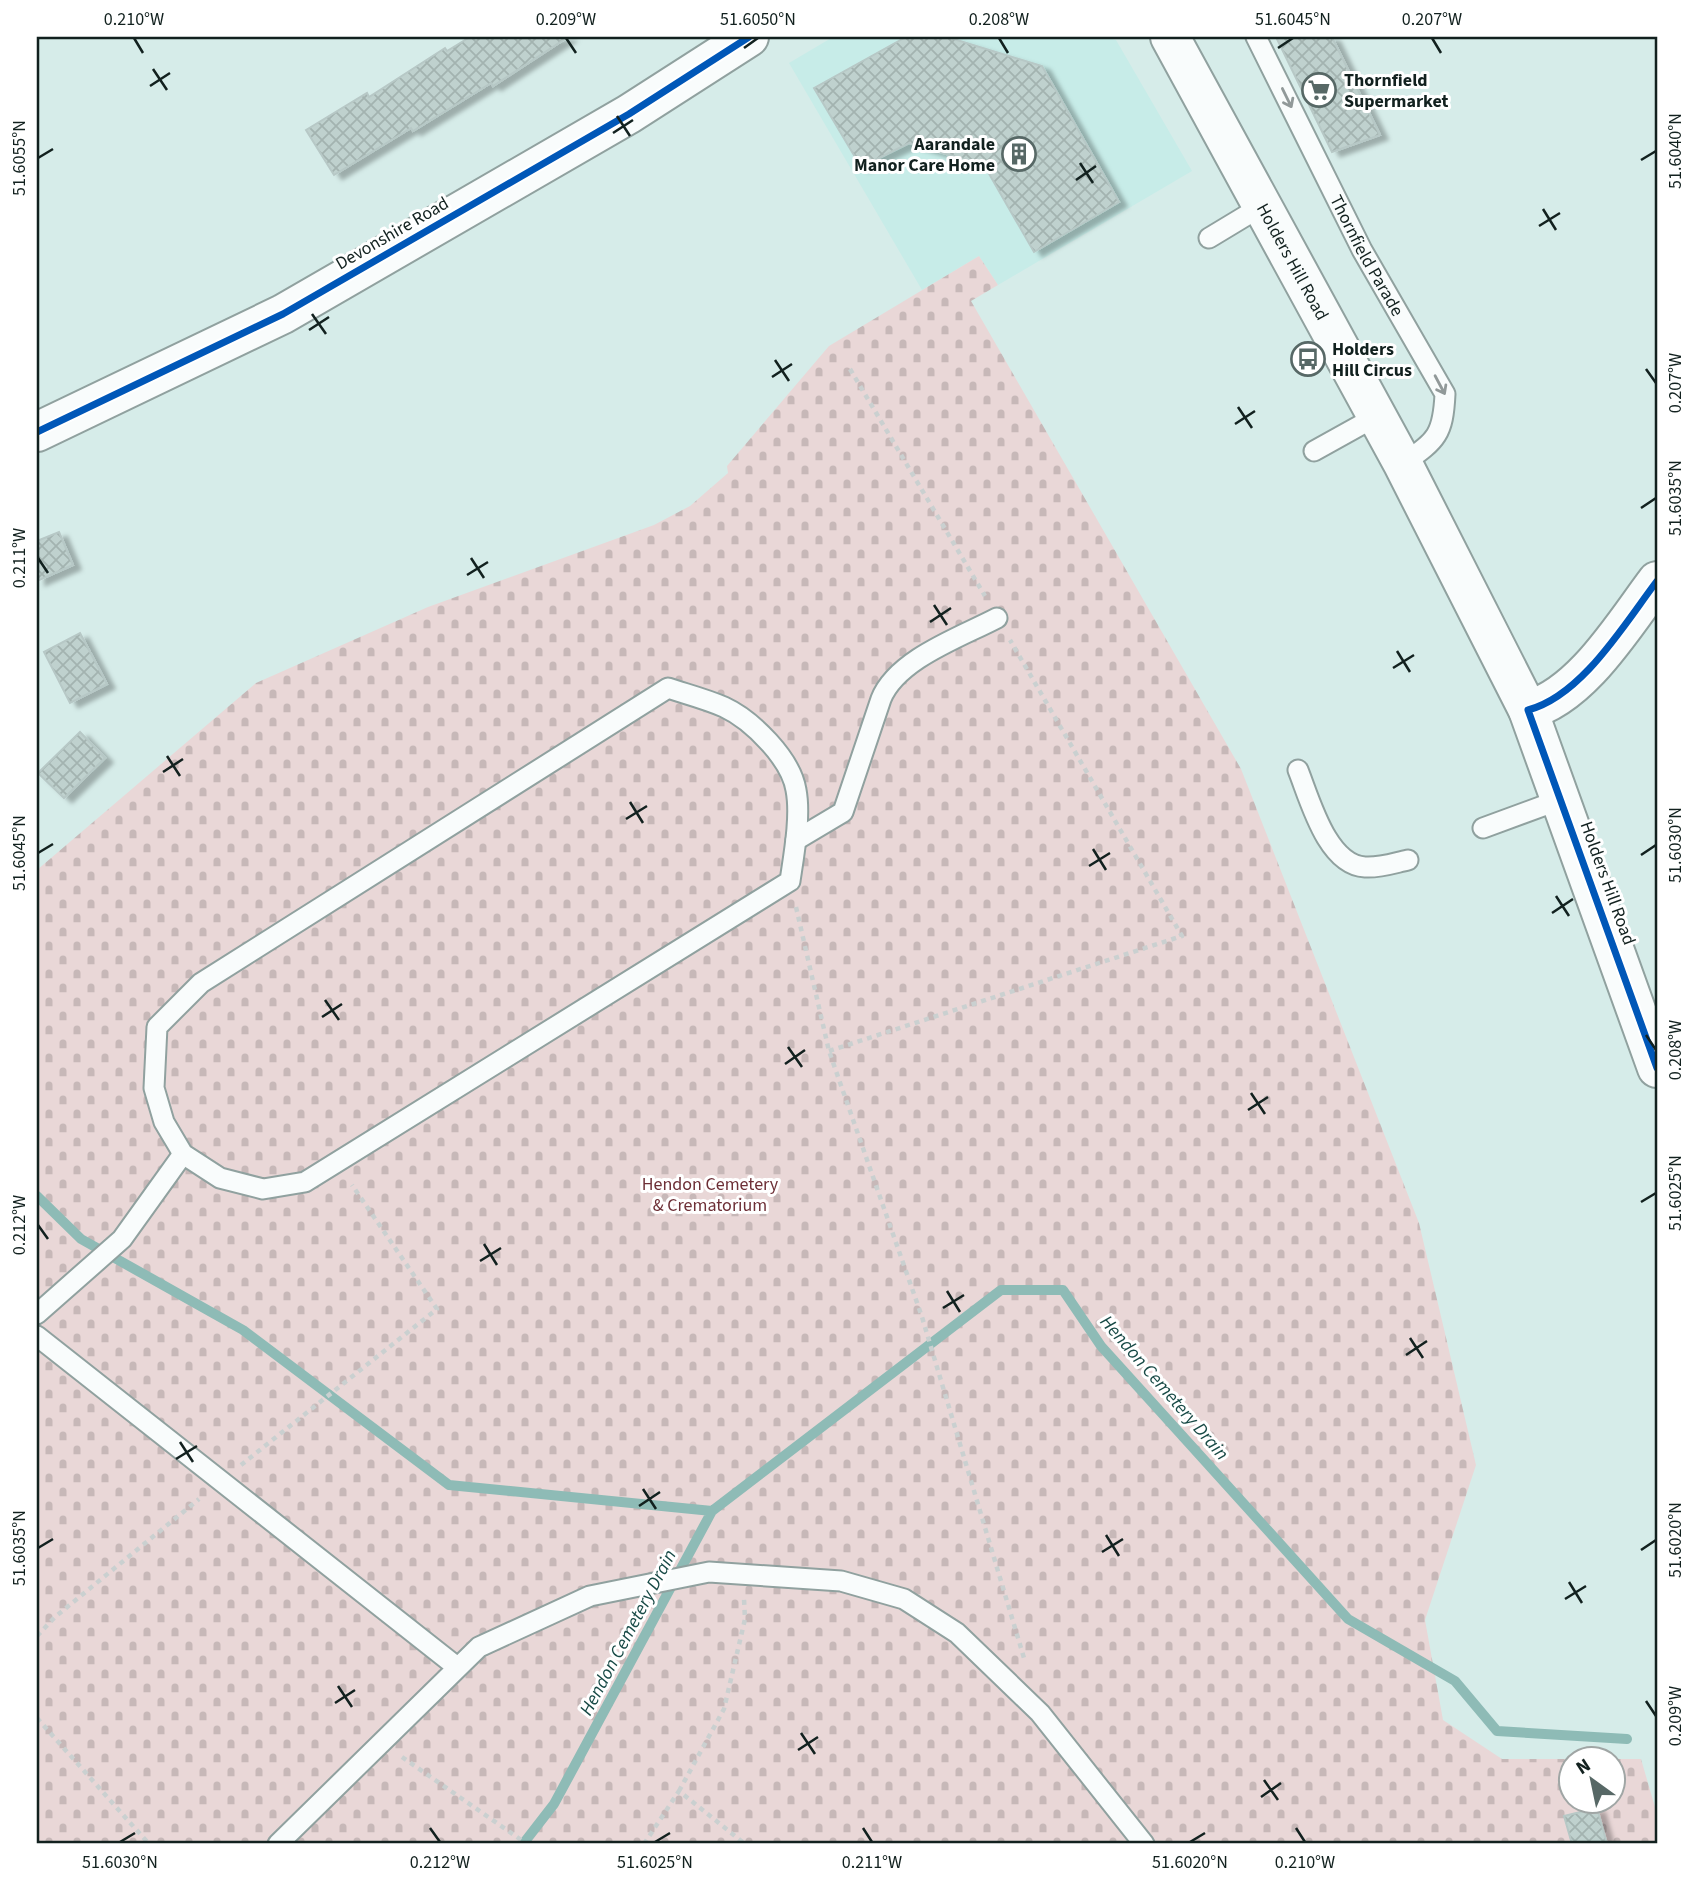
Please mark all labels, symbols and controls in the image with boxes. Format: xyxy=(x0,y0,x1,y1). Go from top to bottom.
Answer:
text: 0.210°W xyxy=(104,7,164,32)
text: 0.209°W xyxy=(536,7,596,32)
text: 51.6050°N xyxy=(720,7,796,32)
text: 0.208°W xyxy=(969,7,1029,32)
text: 51.6045°N xyxy=(1255,7,1331,32)
text: 0.207°W xyxy=(1402,7,1462,32)
place label: Thornfield Supermarket xyxy=(1344,68,1449,114)
supermarket icon: Thornfield Supermarket xyxy=(1300,71,1338,109)
one-way arrow xyxy=(1280,87,1294,108)
text: 51.6040°N xyxy=(1663,113,1688,189)
text: 51.6055°N xyxy=(7,120,32,196)
place label: Aarandale Manor Care Home xyxy=(854,132,995,178)
building icon: Aarandale Manor Care Home xyxy=(1000,135,1038,173)
street label: Devonshire Road xyxy=(331,191,454,276)
street label: Thornfield Parade xyxy=(1324,191,1410,321)
street label: Holders Hill Road xyxy=(1250,199,1334,325)
place label: Holders Hill Circus xyxy=(1332,337,1412,383)
bus stop icon: Holders Hill Circus xyxy=(1289,340,1327,378)
text: 0.207°W xyxy=(1663,353,1688,413)
one-way arrow xyxy=(1433,374,1447,395)
text: 51.6035°N xyxy=(1663,460,1688,536)
text: 0.211°W xyxy=(7,528,32,588)
text: 51.6030°N xyxy=(1663,807,1688,883)
text: 51.6045°N xyxy=(7,815,32,891)
street label: Holders Hill Road xyxy=(1574,818,1641,948)
text: 0.208°W xyxy=(1663,1020,1688,1080)
text: 51.6025°N xyxy=(1663,1155,1688,1231)
park label: Hendon Cemetery & Crematorium xyxy=(642,1172,779,1218)
text: 0.212°W xyxy=(7,1195,32,1255)
water label: Hendon Cemetery Drain xyxy=(1093,1310,1235,1466)
text: 51.6020°N xyxy=(1663,1502,1688,1578)
text: 51.6035°N xyxy=(7,1510,32,1586)
water label: Hendon Cemetery Drain xyxy=(573,1545,684,1720)
text: 0.209°W xyxy=(1663,1686,1688,1746)
north arrow xyxy=(1558,1744,1628,1814)
text: N xyxy=(1571,1752,1596,1782)
text: 51.6030°N xyxy=(82,1850,158,1875)
text: 0.212°W xyxy=(410,1850,470,1875)
text: 51.6025°N xyxy=(617,1850,693,1875)
text: 0.211°W xyxy=(842,1850,902,1875)
text: 51.6020°N xyxy=(1152,1850,1228,1875)
text: 0.210°W xyxy=(1275,1850,1335,1875)

